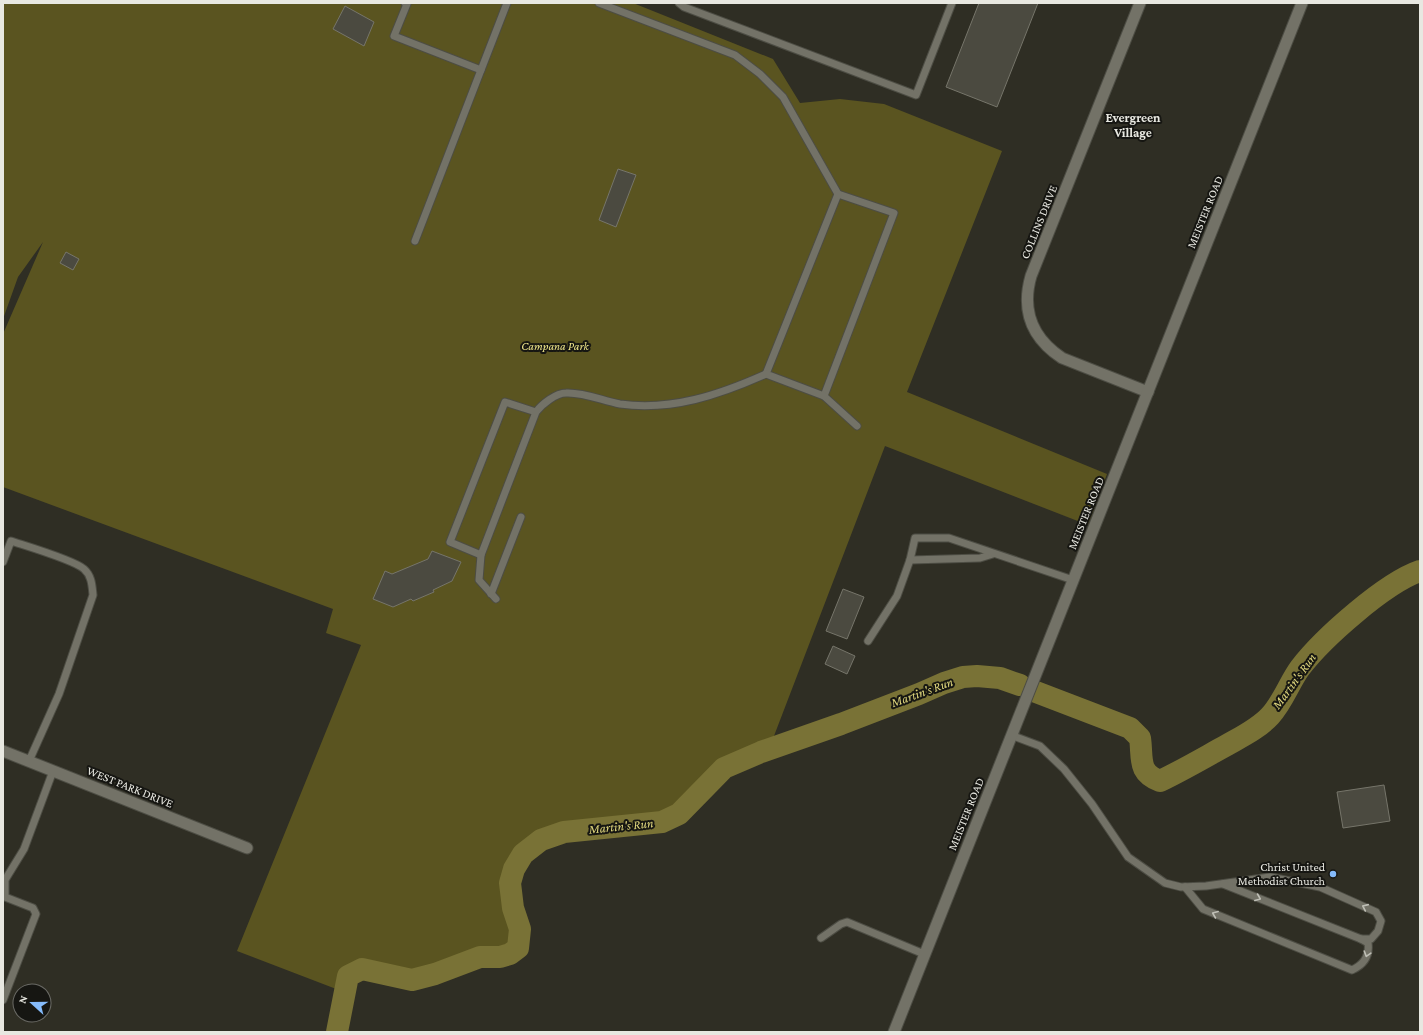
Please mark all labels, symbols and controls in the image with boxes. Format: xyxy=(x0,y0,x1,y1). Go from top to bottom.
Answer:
district label: Evergreen Village xyxy=(1105,110,1161,140)
street label: MEISTER ROAD xyxy=(1184,174,1226,250)
street label: COLLINS DRIVE xyxy=(1018,183,1060,261)
park label: Campana Park xyxy=(521,339,590,353)
street label: MEISTER ROAD xyxy=(1065,475,1107,551)
water label: Martin's Run xyxy=(1268,650,1319,712)
water label: Martin's Run xyxy=(888,674,955,710)
street label: WEST PARK DRIVE xyxy=(85,763,176,811)
street label: MEISTER ROAD xyxy=(945,776,987,852)
water label: Martin's Run xyxy=(587,815,654,837)
place label: Christ United Methodist Church xyxy=(1238,860,1326,888)
marker: Christ United Methodist Church xyxy=(1328,869,1338,879)
one-way arrow xyxy=(1255,894,1262,902)
one-way arrow xyxy=(1362,904,1370,912)
one-way arrow xyxy=(1211,911,1219,919)
one-way arrow xyxy=(1363,950,1372,957)
north arrow xyxy=(12,983,52,1023)
text: N xyxy=(16,993,30,1005)

